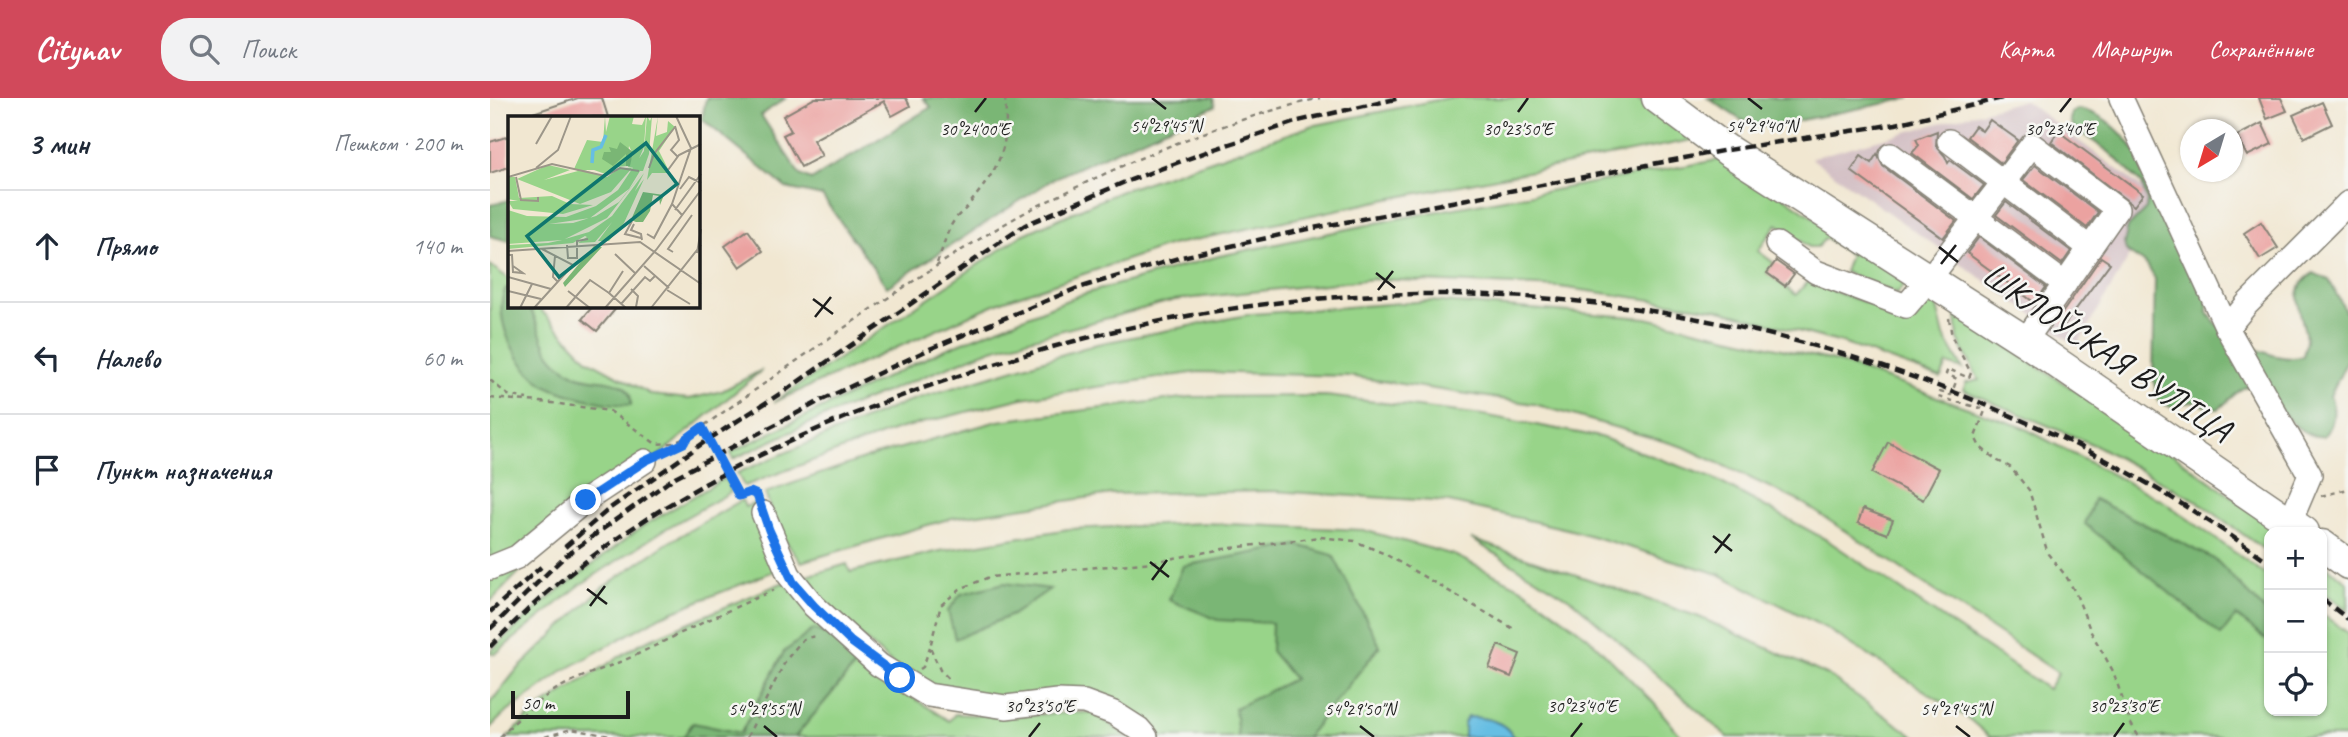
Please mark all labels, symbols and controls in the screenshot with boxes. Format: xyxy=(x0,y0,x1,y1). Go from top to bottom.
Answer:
search box xyxy=(161,18,651,81)
text: Citynav xyxy=(35,28,119,70)
icon: search xyxy=(185,30,223,68)
text: Поиск xyxy=(241,33,296,66)
text: Карта xyxy=(1999,34,2054,64)
text: Маршрут xyxy=(2092,34,2171,64)
text: Сохранённые xyxy=(2209,34,2313,64)
text: 54°29'45"N xyxy=(1131,115,1205,137)
text: 54°29'40"N xyxy=(1727,115,1801,137)
inset map xyxy=(508,116,700,308)
text: 30°24'00"E xyxy=(940,118,1012,140)
text: 30°23'50"E xyxy=(1483,118,1555,140)
text: 30°23'40"E xyxy=(2025,118,2097,140)
north arrow xyxy=(2180,119,2243,182)
text: 3 мин xyxy=(28,125,89,163)
text: Пешком · 200 m xyxy=(334,129,462,158)
icon: ahead xyxy=(28,227,66,265)
text: Прямо xyxy=(95,230,157,263)
text: 140 m xyxy=(413,232,462,261)
street label: ШКЛОЎСКАЯ ВУЛІЦА xyxy=(1974,252,2242,453)
icon: left xyxy=(28,339,66,377)
text: Налево xyxy=(95,342,161,375)
text: 60 m xyxy=(423,344,462,373)
icon: arrive xyxy=(28,451,66,489)
text: Пункт назначения xyxy=(95,454,271,487)
route end xyxy=(570,484,601,515)
map controls xyxy=(2264,527,2327,716)
button: + xyxy=(2264,527,2327,590)
button: − xyxy=(2264,590,2327,653)
button: locate xyxy=(2264,653,2327,716)
route start xyxy=(884,662,915,693)
scale bar xyxy=(511,688,630,720)
text: 50 m xyxy=(522,691,554,715)
text: 30°23'50"E xyxy=(1005,695,1077,717)
text: 30°23'40"E xyxy=(1547,695,1619,717)
text: 30°23'30"E xyxy=(2089,695,2161,717)
text: 54°29'55"N xyxy=(729,698,803,720)
text: 54°29'50"N xyxy=(1325,698,1399,720)
text: 54°29'45"N xyxy=(1921,698,1995,720)

